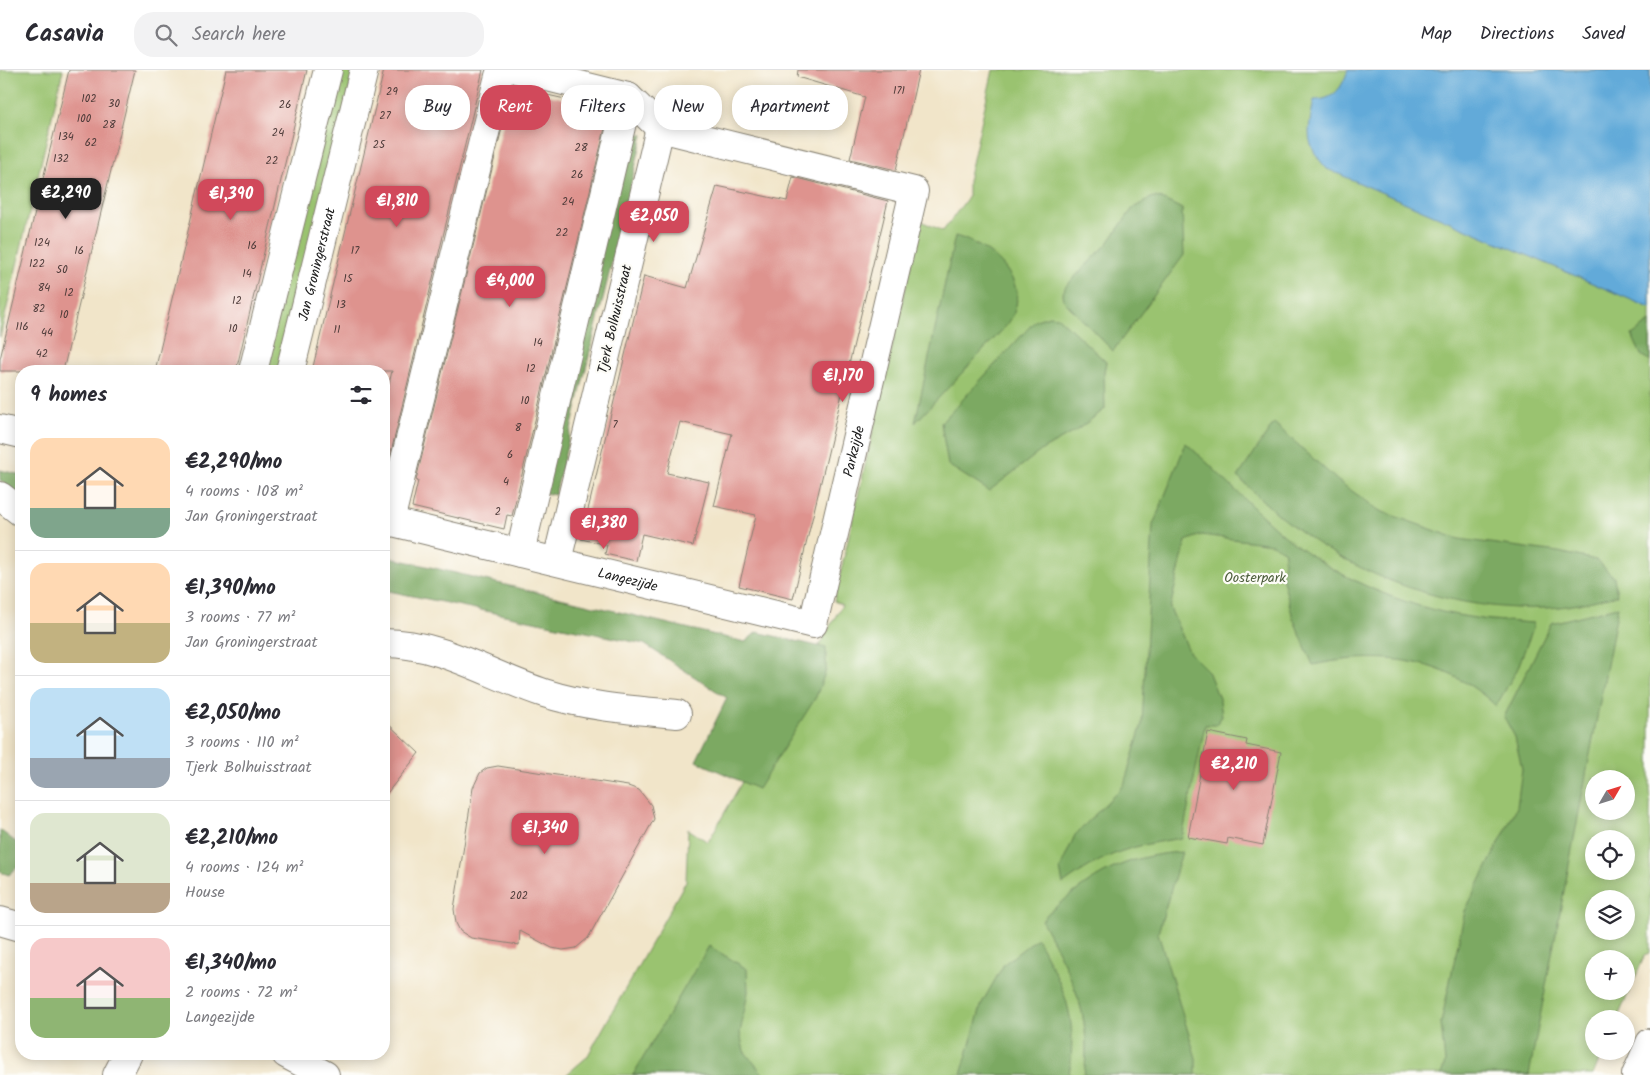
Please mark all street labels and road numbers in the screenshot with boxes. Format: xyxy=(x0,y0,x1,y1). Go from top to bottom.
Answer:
street label: Jan Groningerstraat xyxy=(293,205,342,324)
street label: Tjerk Bolhuisstraat xyxy=(592,262,638,376)
street label: Parkzijde xyxy=(838,423,871,479)
street label: Langezijde xyxy=(595,562,661,598)

